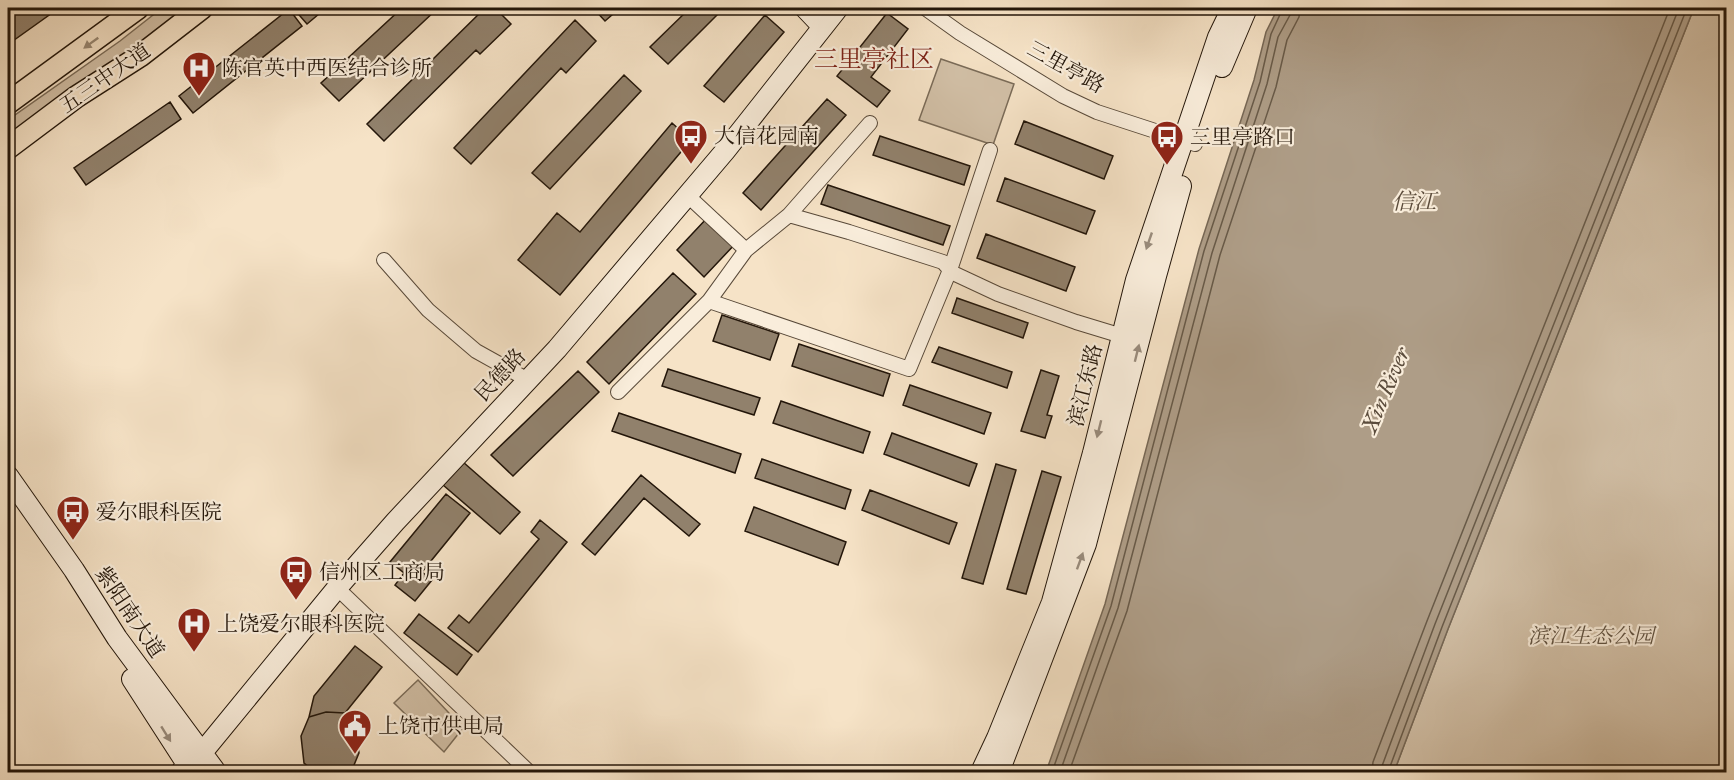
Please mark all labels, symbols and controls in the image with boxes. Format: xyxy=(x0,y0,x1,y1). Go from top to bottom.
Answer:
street label: 三里亭路 xyxy=(1023,35,1109,99)
street label: 五三中大道 xyxy=(55,37,155,119)
one-way arrow xyxy=(84,37,100,49)
district label: 三里亭社区 xyxy=(814,44,934,74)
hospital icon: 陈官英中西医结合诊所 xyxy=(181,50,217,97)
place label: 陈官英中西医结合诊所 xyxy=(222,55,432,81)
bus stop icon: 大信花园南 xyxy=(673,118,709,165)
bus stop icon: 三里亭路口 xyxy=(1149,119,1185,166)
place label: 大信花园南 xyxy=(714,123,819,149)
place label: 三里亭路口 xyxy=(1190,124,1295,150)
water label: 信江 xyxy=(1392,188,1439,215)
one-way arrow xyxy=(1144,232,1154,250)
street label: 滨江东路 xyxy=(1062,341,1108,429)
water label: Xin River xyxy=(1355,342,1416,439)
street label: 民德路 xyxy=(469,343,531,407)
one-way arrow xyxy=(1132,344,1142,362)
one-way arrow xyxy=(1093,420,1103,438)
bus stop icon: 爱尔眼科医院 xyxy=(55,494,91,541)
place label: 爱尔眼科医院 xyxy=(96,499,222,525)
one-way arrow xyxy=(1075,552,1085,570)
bus stop icon: 信州区工商局 xyxy=(278,554,314,601)
place label: 信州区工商局 xyxy=(319,559,445,585)
street label: 紫阳南大道 xyxy=(90,561,170,663)
hospital icon: 上饶爱尔眼科医院 xyxy=(176,606,212,653)
place label: 上饶爱尔眼科医院 xyxy=(217,611,385,637)
park label: 滨江生态公园 xyxy=(1528,623,1657,649)
public building icon: 上饶市供电局 xyxy=(337,708,373,755)
place label: 上饶市供电局 xyxy=(378,713,504,739)
one-way arrow xyxy=(160,725,172,741)

